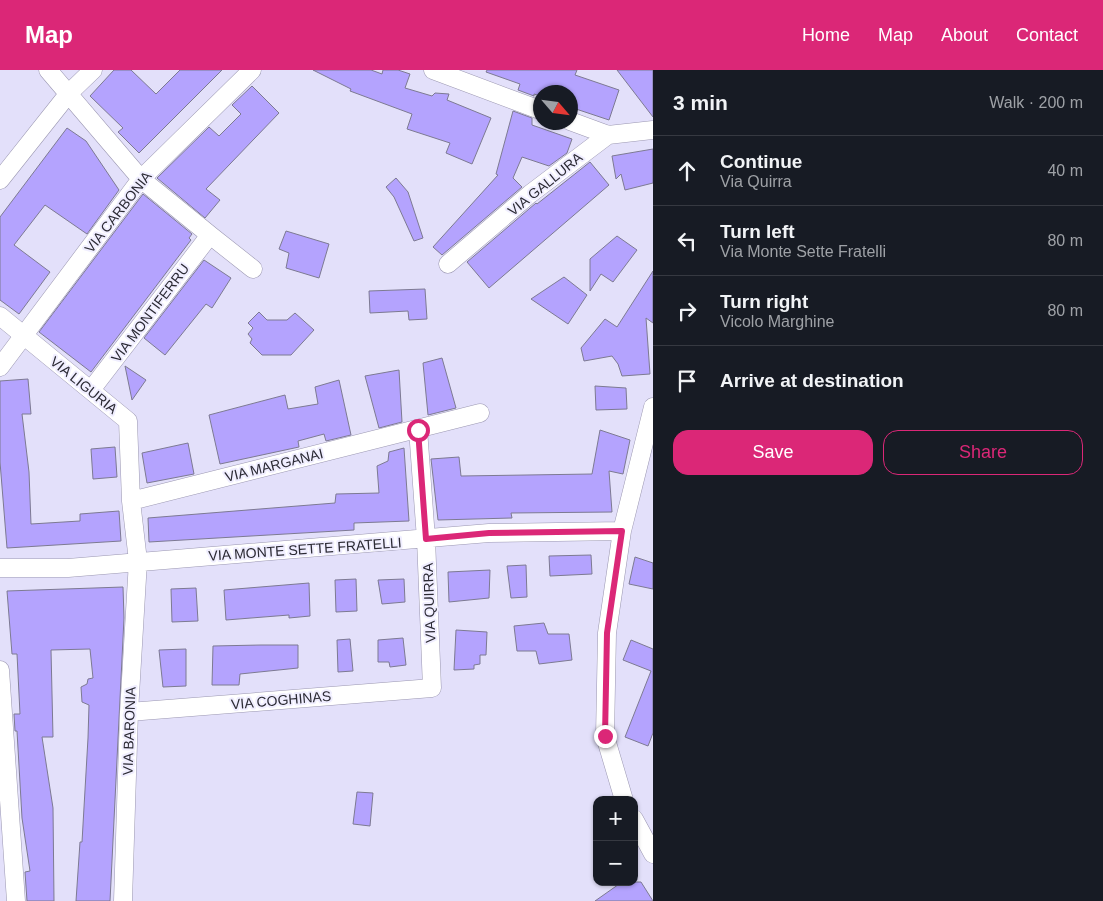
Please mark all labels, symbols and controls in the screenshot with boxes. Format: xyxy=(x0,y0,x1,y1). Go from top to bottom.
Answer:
text: Map xyxy=(25,21,73,48)
text: Home xyxy=(802,25,850,45)
text: Map xyxy=(878,25,913,45)
text: About xyxy=(941,25,988,45)
text: Contact xyxy=(1016,25,1078,45)
north arrow xyxy=(533,85,578,130)
text: 3 min xyxy=(673,91,728,114)
text: Walk · 200 m xyxy=(989,94,1083,111)
street label: VIA GALLURA xyxy=(505,149,586,219)
text: Continue xyxy=(720,151,802,172)
icon: ahead xyxy=(673,157,701,185)
text: 40 m xyxy=(1047,162,1083,179)
street label: VIA CARBONIA xyxy=(81,168,155,256)
text: Via Quirra xyxy=(720,173,792,190)
text: Turn left xyxy=(720,221,795,242)
icon: left xyxy=(673,227,701,255)
text: 80 m xyxy=(1047,232,1083,249)
text: Via Monte Sette Fratelli xyxy=(720,243,886,260)
street label: VIA MONTIFERRU xyxy=(108,261,192,365)
text: Turn right xyxy=(720,291,808,312)
icon: right xyxy=(673,297,701,325)
text: 80 m xyxy=(1047,302,1083,319)
text: Vicolo Marghine xyxy=(720,313,834,330)
street label: VIA LIGURIA xyxy=(47,353,121,417)
icon: arrive xyxy=(673,367,701,395)
text: Arrive at destination xyxy=(720,370,904,391)
route start xyxy=(407,419,430,442)
button: Save xyxy=(673,430,873,475)
button: Share xyxy=(883,430,1083,475)
street label: VIA MARGANAI xyxy=(223,445,325,485)
street label: VIA MONTE SETTE FRATELLI xyxy=(208,534,402,564)
street label: VIA QUIRRA xyxy=(420,562,438,643)
street label: VIA BARONIA xyxy=(119,686,139,776)
street label: VIA COGHINAS xyxy=(230,688,332,712)
route end xyxy=(594,725,617,748)
map controls xyxy=(593,796,638,886)
button: + xyxy=(593,796,638,841)
button: − xyxy=(593,841,638,886)

